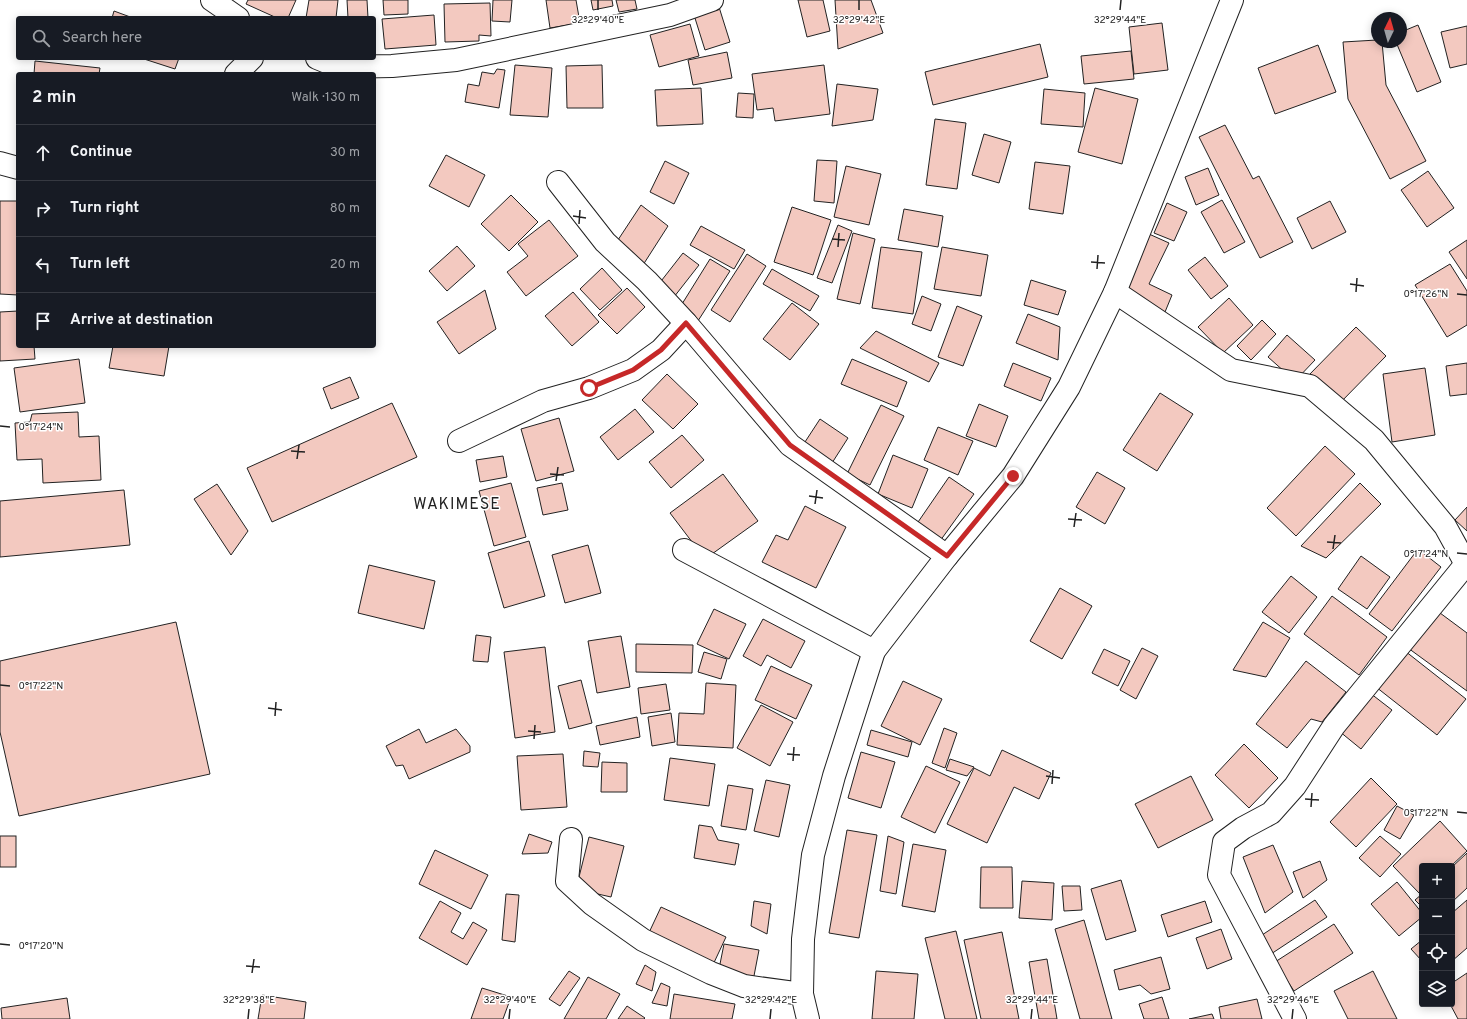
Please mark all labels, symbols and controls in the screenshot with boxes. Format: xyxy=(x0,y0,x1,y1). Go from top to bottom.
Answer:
north arrow xyxy=(1371,12,1407,48)
text: 32°29'40"E xyxy=(572,14,624,27)
text: 32°29'42"E xyxy=(833,14,885,27)
text: 32°29'44"E xyxy=(1094,14,1146,27)
search box xyxy=(16,16,376,60)
icon: search xyxy=(30,27,52,49)
text: Search here xyxy=(62,29,142,48)
text: 2 min xyxy=(32,87,76,109)
text: Walk · 130 m xyxy=(291,90,360,106)
icon: ahead xyxy=(32,142,54,164)
text: Continue xyxy=(70,143,132,162)
text: 30 m xyxy=(330,145,360,161)
icon: right xyxy=(32,198,54,220)
text: Turn right xyxy=(70,199,139,218)
text: 80 m xyxy=(330,201,360,217)
icon: left xyxy=(32,254,54,276)
text: Turn left xyxy=(70,255,130,274)
text: 20 m xyxy=(330,257,360,273)
text: 0°17'26"N xyxy=(1404,288,1448,301)
icon: arrive xyxy=(32,310,54,332)
text: Arrive at destination xyxy=(70,311,213,330)
route start xyxy=(580,379,598,397)
text: 0°17'24"N xyxy=(19,421,63,434)
route end xyxy=(1004,467,1022,485)
district label: WAKIMESE xyxy=(413,495,501,515)
text: 0°17'24"N xyxy=(1404,548,1448,561)
text: 0°17'22"N xyxy=(19,680,63,693)
text: 0°17'22"N xyxy=(1404,807,1448,820)
map controls xyxy=(1419,863,1455,1007)
button: + xyxy=(1419,863,1455,899)
button: − xyxy=(1419,899,1455,935)
button: locate xyxy=(1419,935,1455,971)
text: 0°17'20"N xyxy=(18,940,64,953)
button: layers xyxy=(1419,971,1455,1007)
text: 32°29'38"E xyxy=(223,994,275,1007)
text: 32°29'40"E xyxy=(484,994,536,1007)
text: 32°29'42"E xyxy=(745,994,797,1007)
text: 32°29'44"E xyxy=(1006,994,1058,1007)
text: 32°29'46"E xyxy=(1267,994,1319,1007)

